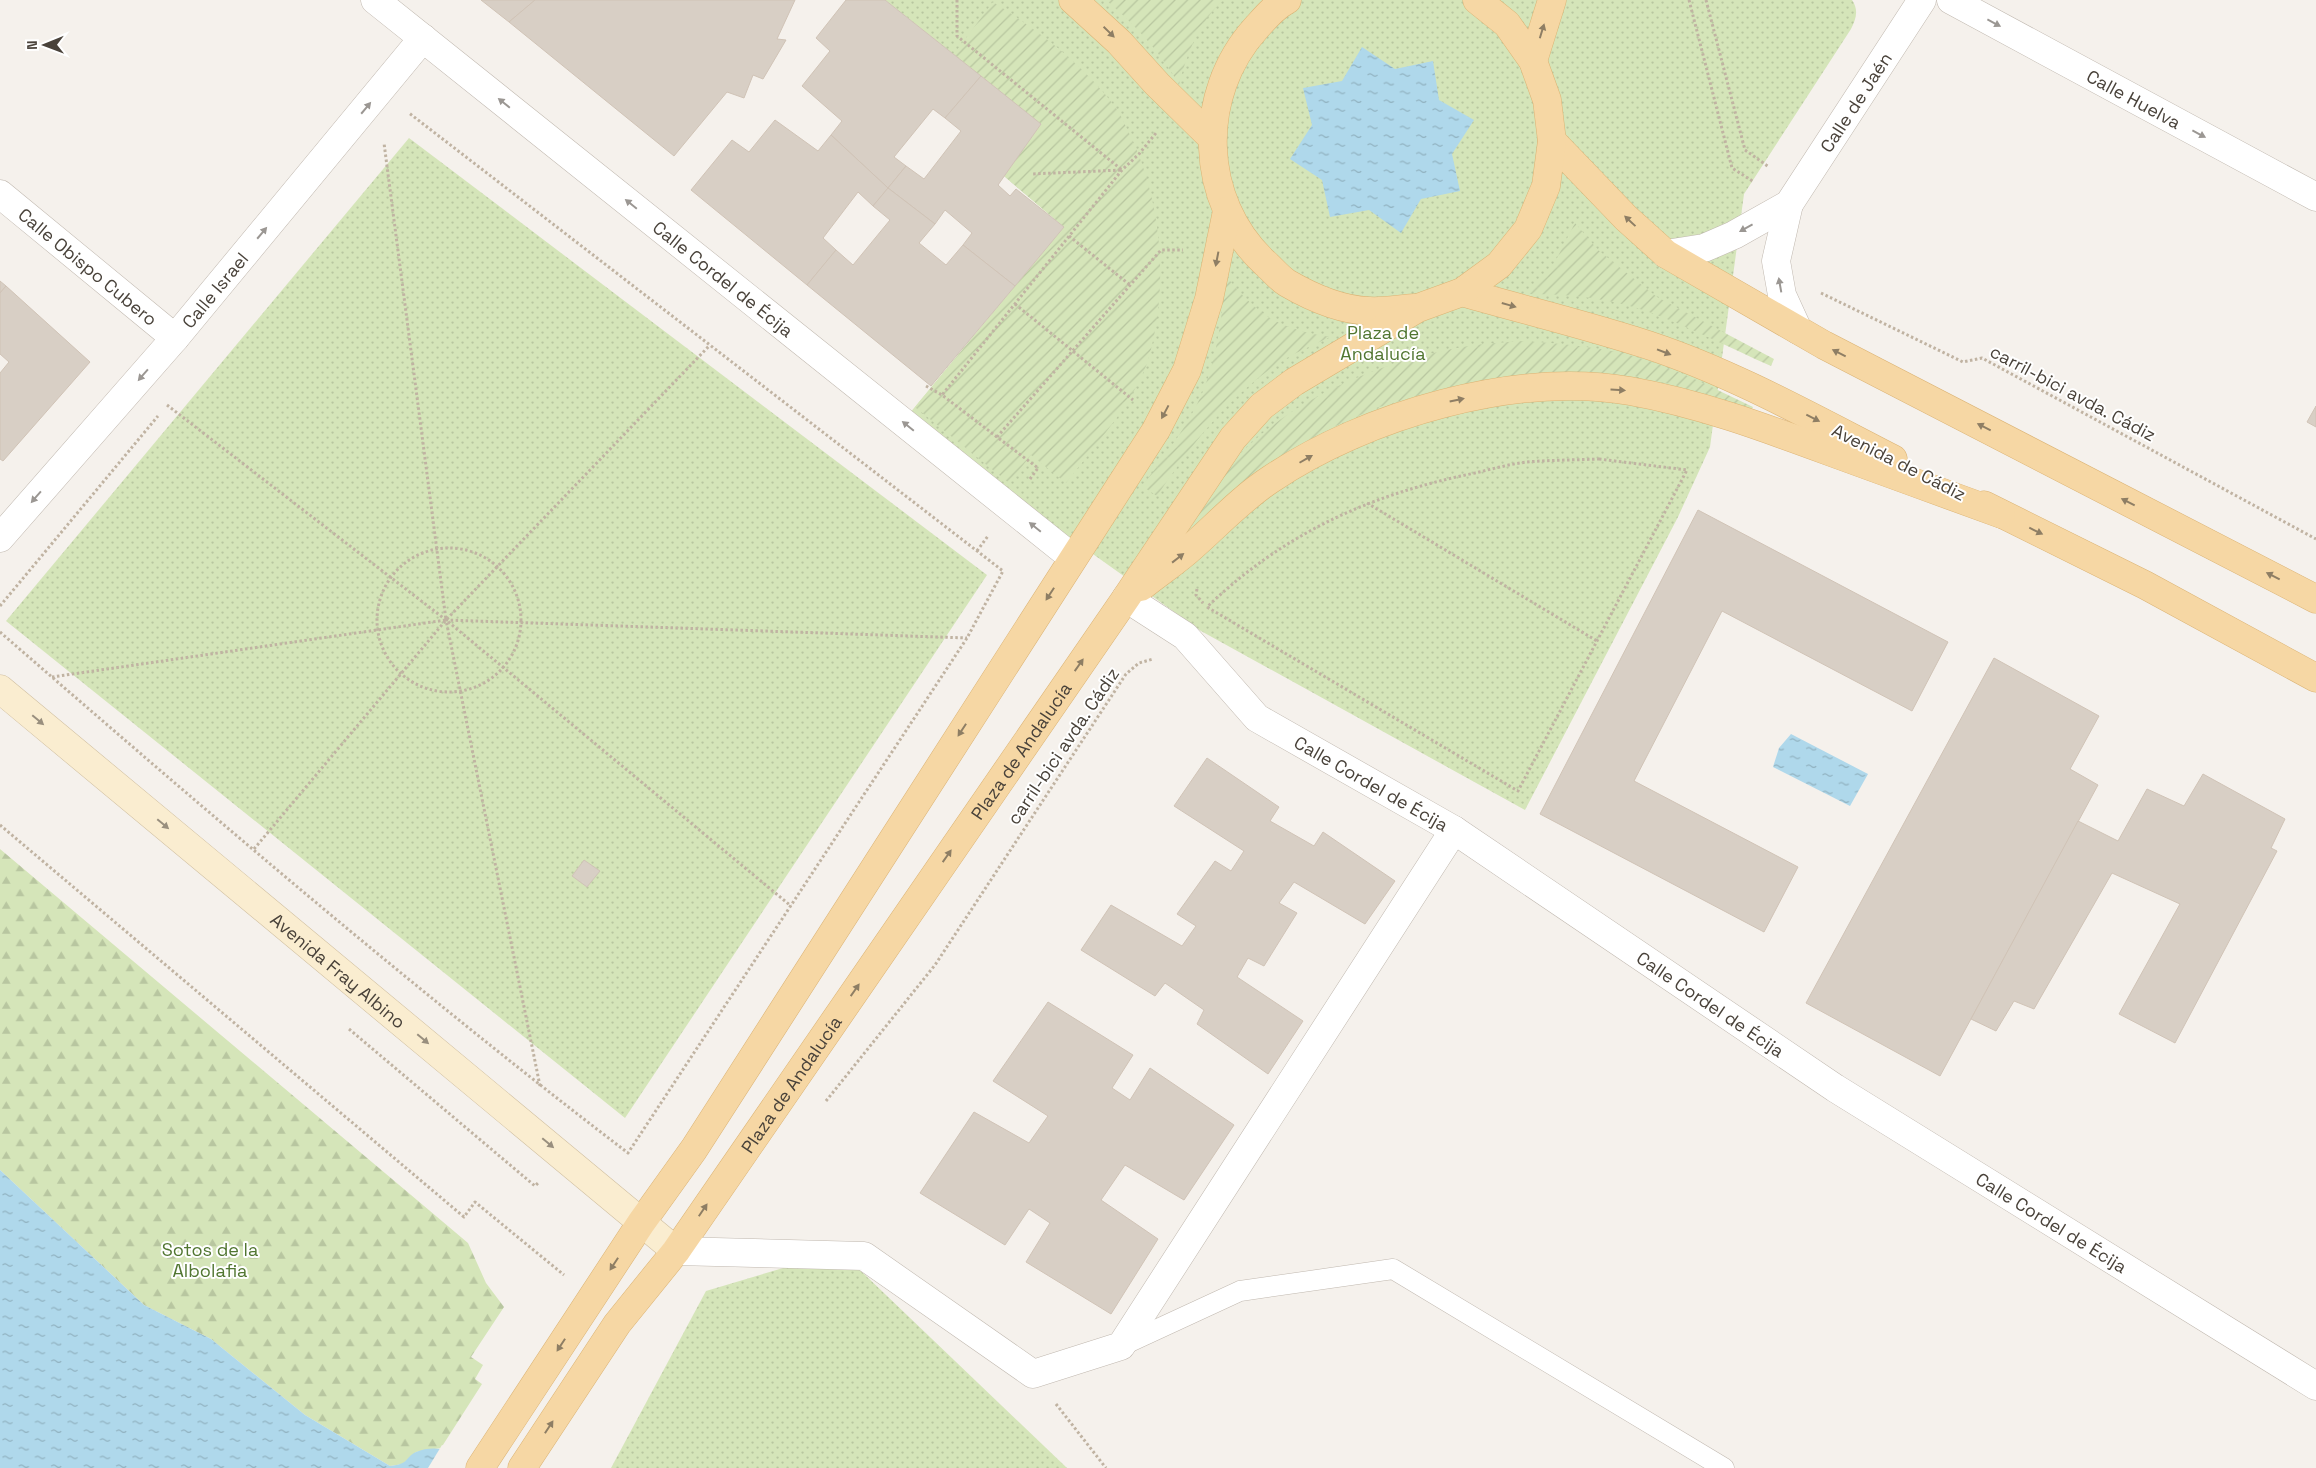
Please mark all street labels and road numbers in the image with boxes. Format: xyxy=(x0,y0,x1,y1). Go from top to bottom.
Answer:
street label: Calle de Jaén xyxy=(1814,48,1897,157)
street label: Calle Huelva xyxy=(2083,64,2185,134)
street label: Calle Obispo Cubero xyxy=(14,202,162,330)
street label: Calle Cordel de Écija xyxy=(648,215,798,342)
street label: Calle Israel xyxy=(177,247,253,333)
street label: carril-bici avda. Cádiz xyxy=(1986,340,2160,446)
street label: Avenida de Cádiz xyxy=(1828,418,1970,506)
street label: carril-bici avda. Cádiz xyxy=(1002,663,1124,829)
street label: Plaza de Andalucía xyxy=(965,677,1076,824)
street label: Calle Cordel de Écija xyxy=(1290,730,1453,836)
street label: Avenida Fray Albino xyxy=(266,907,411,1033)
street label: Calle Cordel de Écija xyxy=(1632,946,1789,1062)
street label: Plaza de Andalucía xyxy=(736,1011,846,1157)
street label: Calle Cordel de Écija xyxy=(1972,1167,2132,1278)

